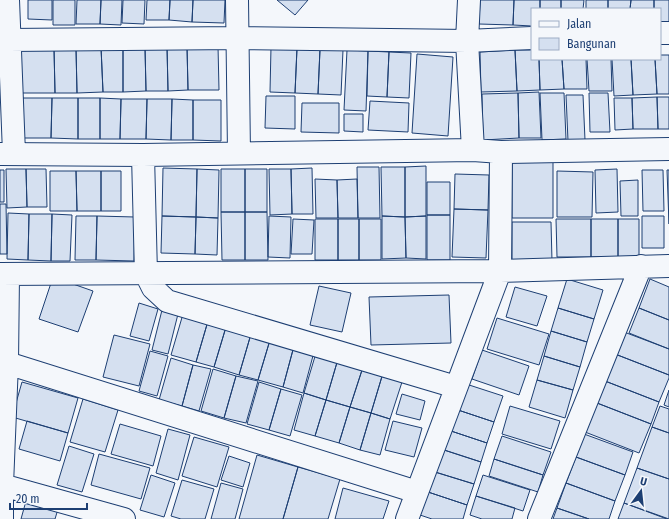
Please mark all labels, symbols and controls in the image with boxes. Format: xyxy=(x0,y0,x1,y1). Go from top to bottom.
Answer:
legend xyxy=(531,8,661,60)
text: Jalan xyxy=(567,17,591,31)
text: Bangunan xyxy=(567,37,616,51)
north arrow xyxy=(621,471,661,511)
text: U xyxy=(639,475,648,489)
scale bar xyxy=(10,485,87,511)
text: 20 m xyxy=(16,492,40,506)

